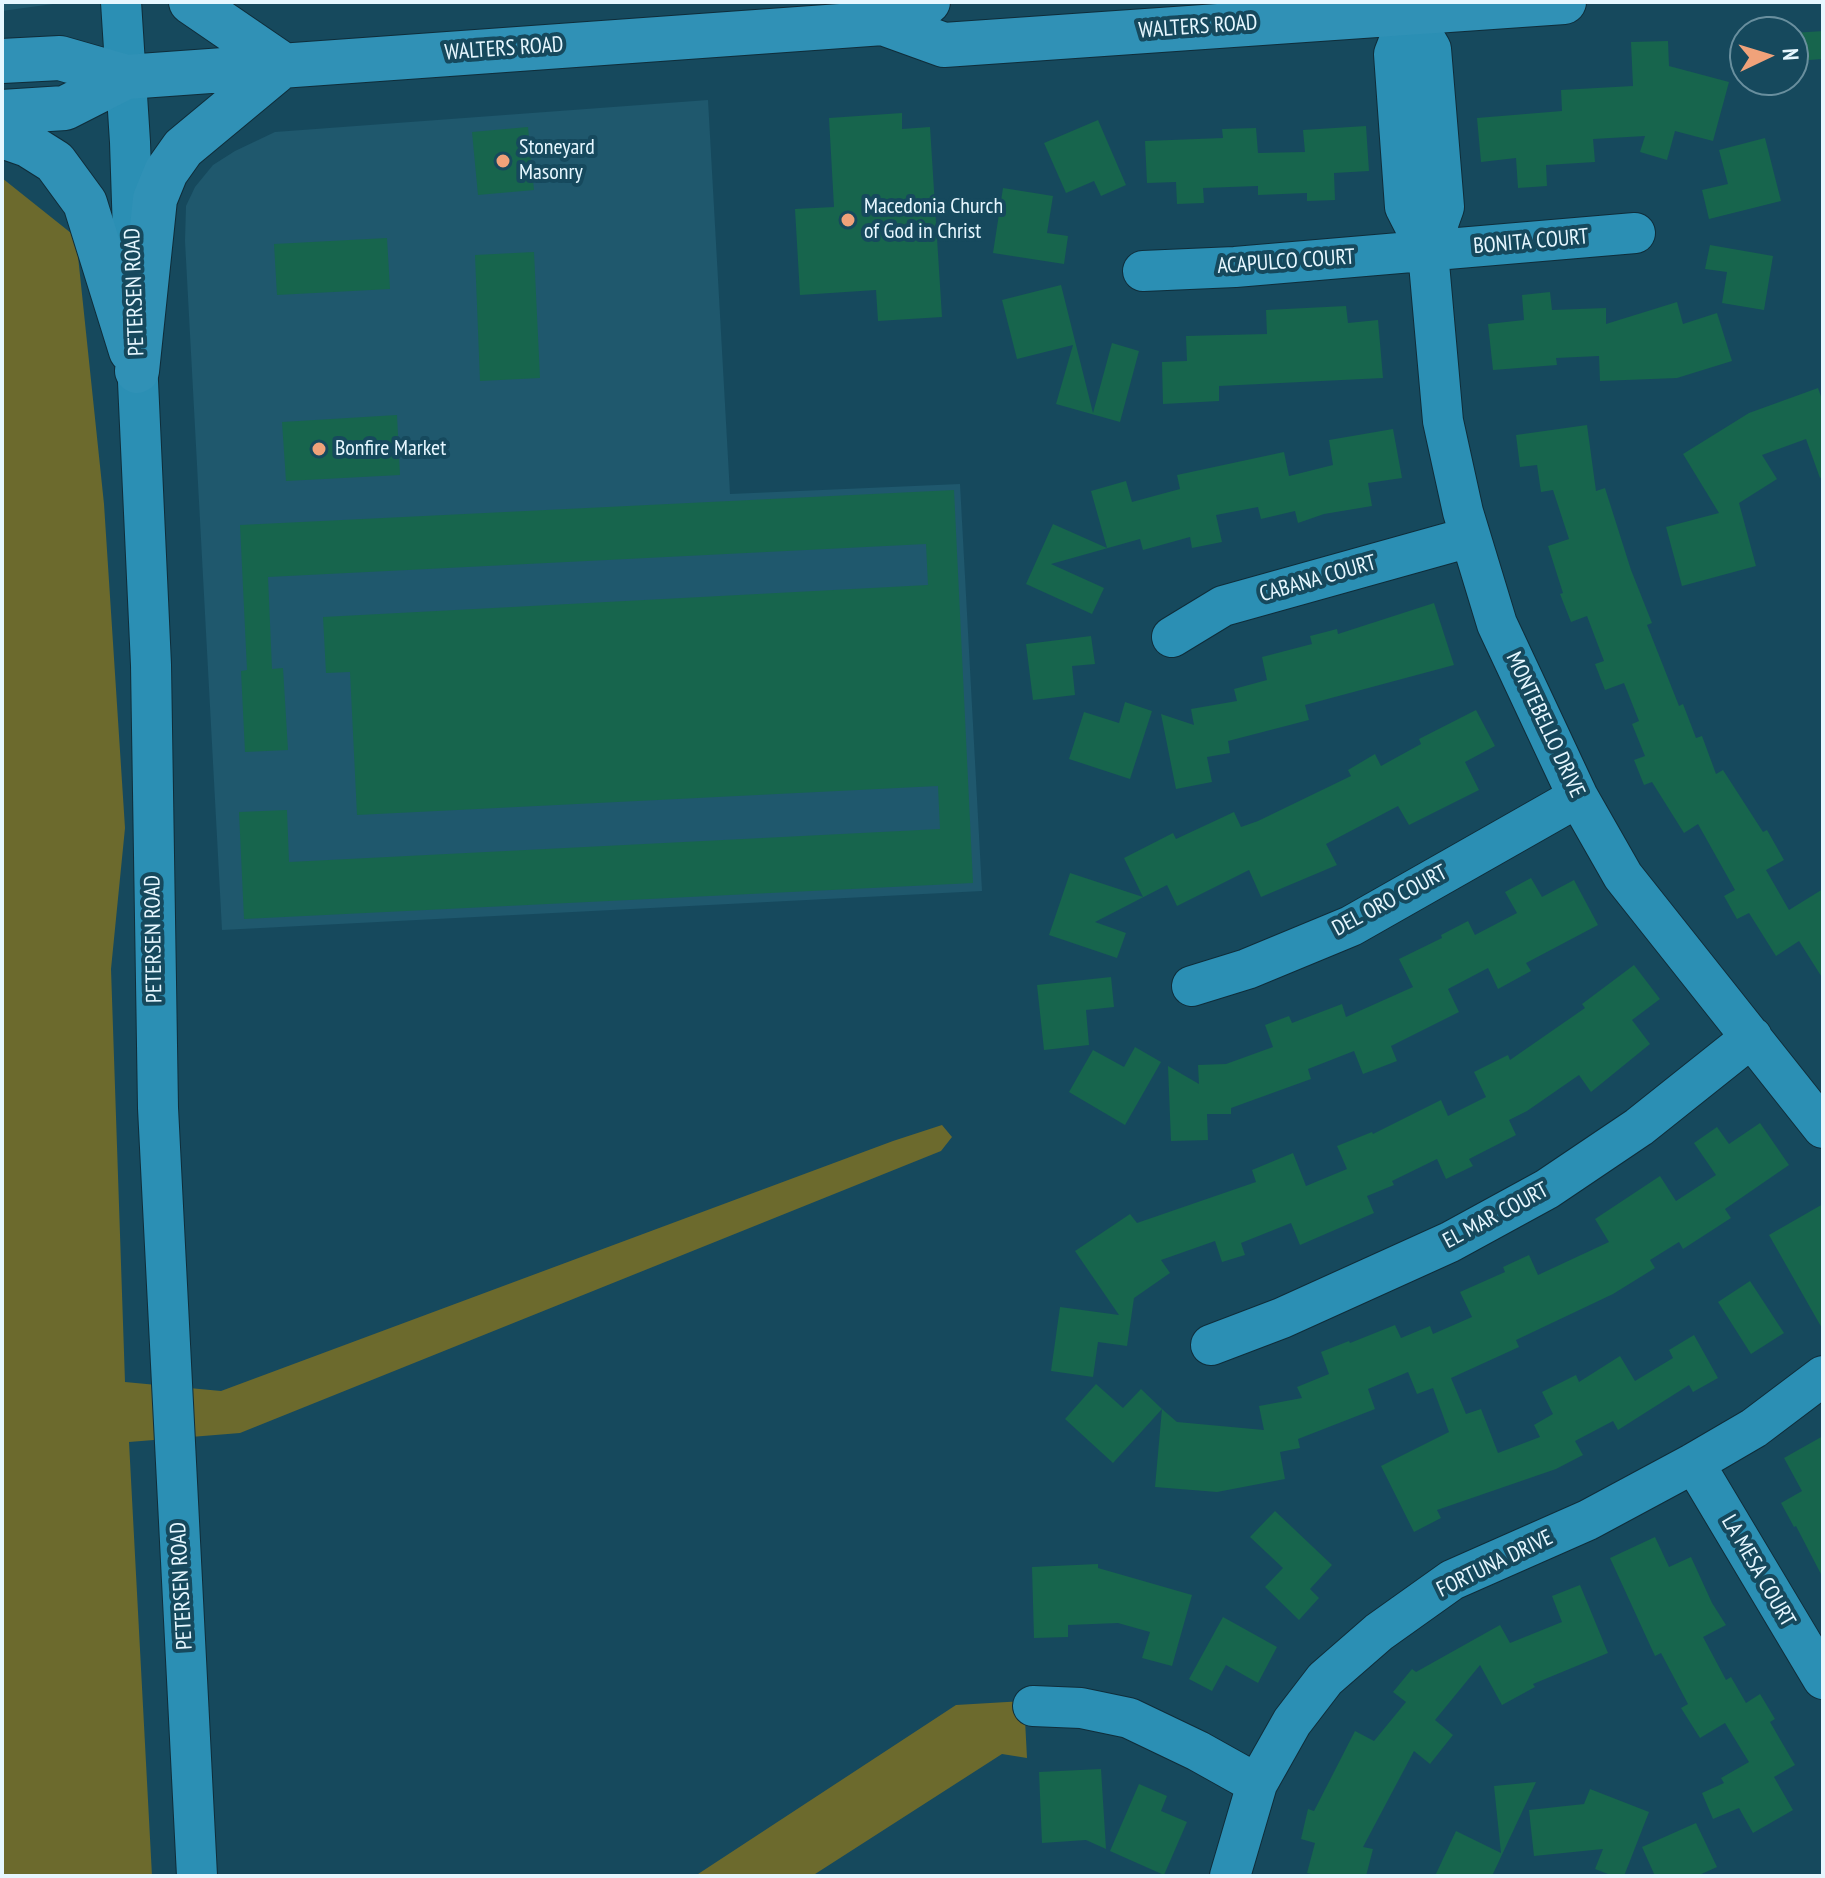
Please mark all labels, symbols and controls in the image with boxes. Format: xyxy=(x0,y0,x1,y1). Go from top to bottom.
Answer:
street label: WALTERS ROAD xyxy=(1138,10,1258,44)
north arrow xyxy=(1729,16,1809,96)
street label: WALTERS ROAD xyxy=(444,32,564,66)
text: N xyxy=(1777,48,1805,61)
place label: Stoneyard Masonry xyxy=(519,135,595,186)
marker: Stoneyard Masonry xyxy=(494,152,512,170)
place label: Macedonia Church of God in Christ xyxy=(864,194,1003,246)
marker: Macedonia Church of God in Christ xyxy=(839,211,857,229)
street label: BONITA COURT xyxy=(1472,224,1590,260)
street label: PETERSEN ROAD xyxy=(120,228,150,356)
street label: ACAPULCO COURT xyxy=(1216,244,1356,280)
place label: Bonfire Market xyxy=(335,436,446,462)
marker: Bonfire Market xyxy=(310,440,328,458)
street label: CABANA COURT xyxy=(1257,550,1379,608)
street label: MONTEBELLO DRIVE xyxy=(1500,648,1590,802)
street label: DEL ORO COURT xyxy=(1328,860,1452,942)
street label: PETERSEN ROAD xyxy=(140,875,168,1003)
street label: EL MAR COURT xyxy=(1439,1177,1553,1255)
street label: LA MESA COURT xyxy=(1715,1510,1801,1632)
street label: PETERSEN ROAD xyxy=(165,1521,199,1651)
street label: FORTUNA DRIVE xyxy=(1433,1525,1557,1603)

